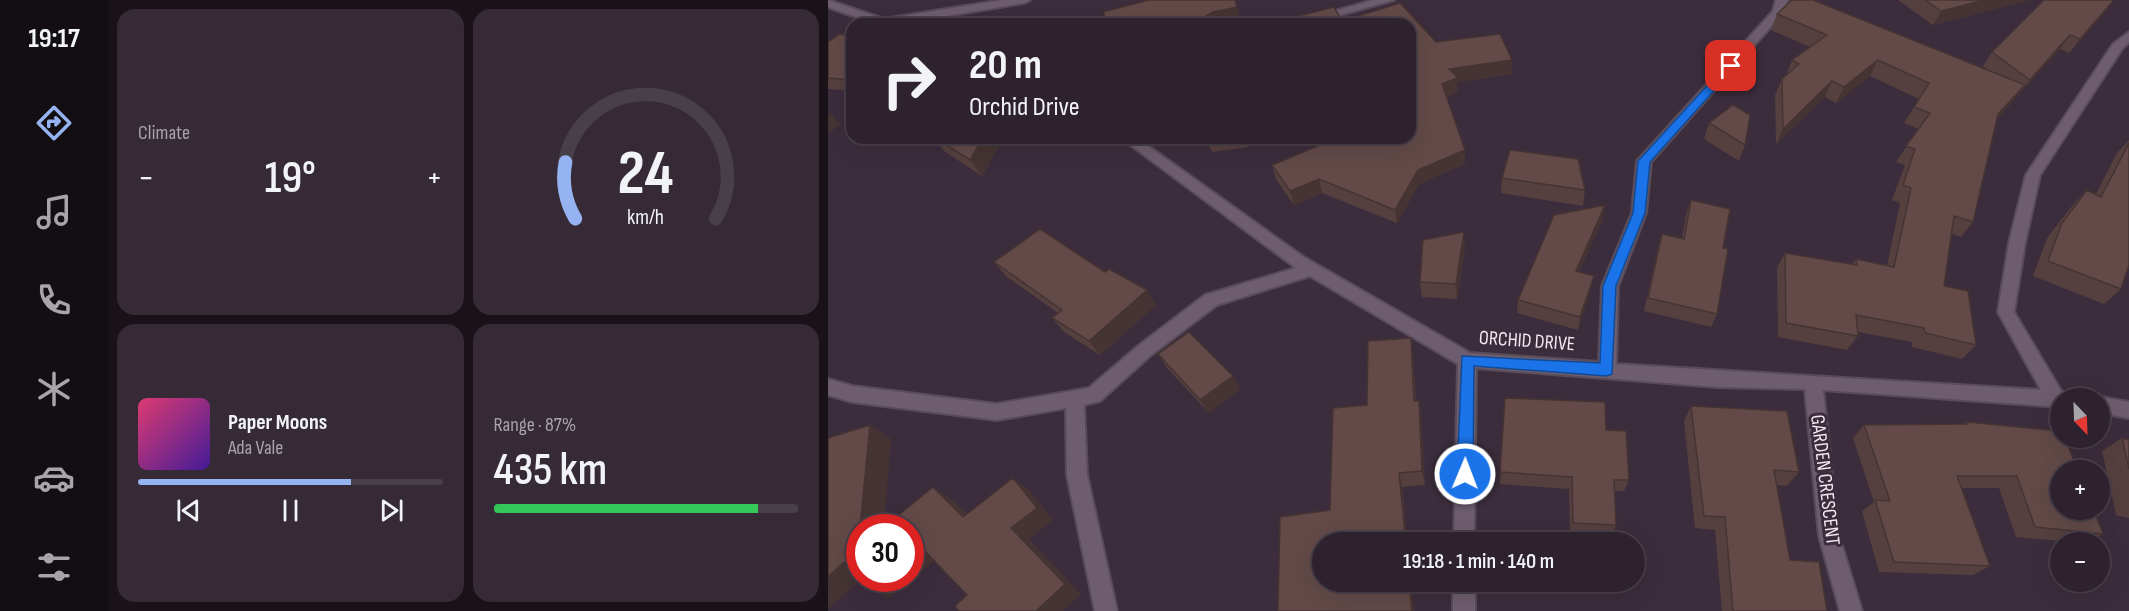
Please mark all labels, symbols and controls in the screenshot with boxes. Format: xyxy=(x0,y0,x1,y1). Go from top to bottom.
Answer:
text: 19:17 xyxy=(28,23,80,55)
text: 20 m xyxy=(969,40,1042,91)
pin xyxy=(1705,40,1756,91)
icon: right xyxy=(870,42,948,120)
icon: arrive xyxy=(1714,49,1747,82)
text: Orchid Drive xyxy=(969,91,1080,123)
icon: directions xyxy=(33,102,75,144)
text: Climate xyxy=(138,121,190,145)
text: 24 xyxy=(618,137,674,212)
text: 19° xyxy=(265,151,316,206)
text: − xyxy=(138,158,154,198)
text: + xyxy=(426,158,442,198)
icon: music xyxy=(33,191,75,233)
text: km/h xyxy=(627,205,664,230)
icon: phone xyxy=(33,279,75,321)
street label: ORCHID DRIVE xyxy=(1478,326,1576,356)
icon: climate xyxy=(33,368,75,410)
north arrow xyxy=(2050,388,2110,448)
map controls xyxy=(2050,388,2110,592)
text: Paper Moons xyxy=(228,409,327,436)
text: Range · 87% xyxy=(494,413,576,437)
street label: GARDEN CRESCENT xyxy=(1805,413,1845,547)
text: Ada Vale xyxy=(228,436,283,460)
position arrow xyxy=(1433,442,1497,506)
text: 435 km xyxy=(494,443,607,498)
icon: car xyxy=(33,457,75,499)
button: + xyxy=(2050,460,2110,520)
icon: previous xyxy=(172,494,205,527)
icon: pause xyxy=(274,494,307,527)
icon: next xyxy=(375,494,408,527)
speed limit sign: 30 xyxy=(846,514,924,592)
button: − xyxy=(2050,532,2110,592)
icon: filters xyxy=(33,546,75,588)
text: 19:18 · 1 min · 140 m xyxy=(1403,548,1554,575)

